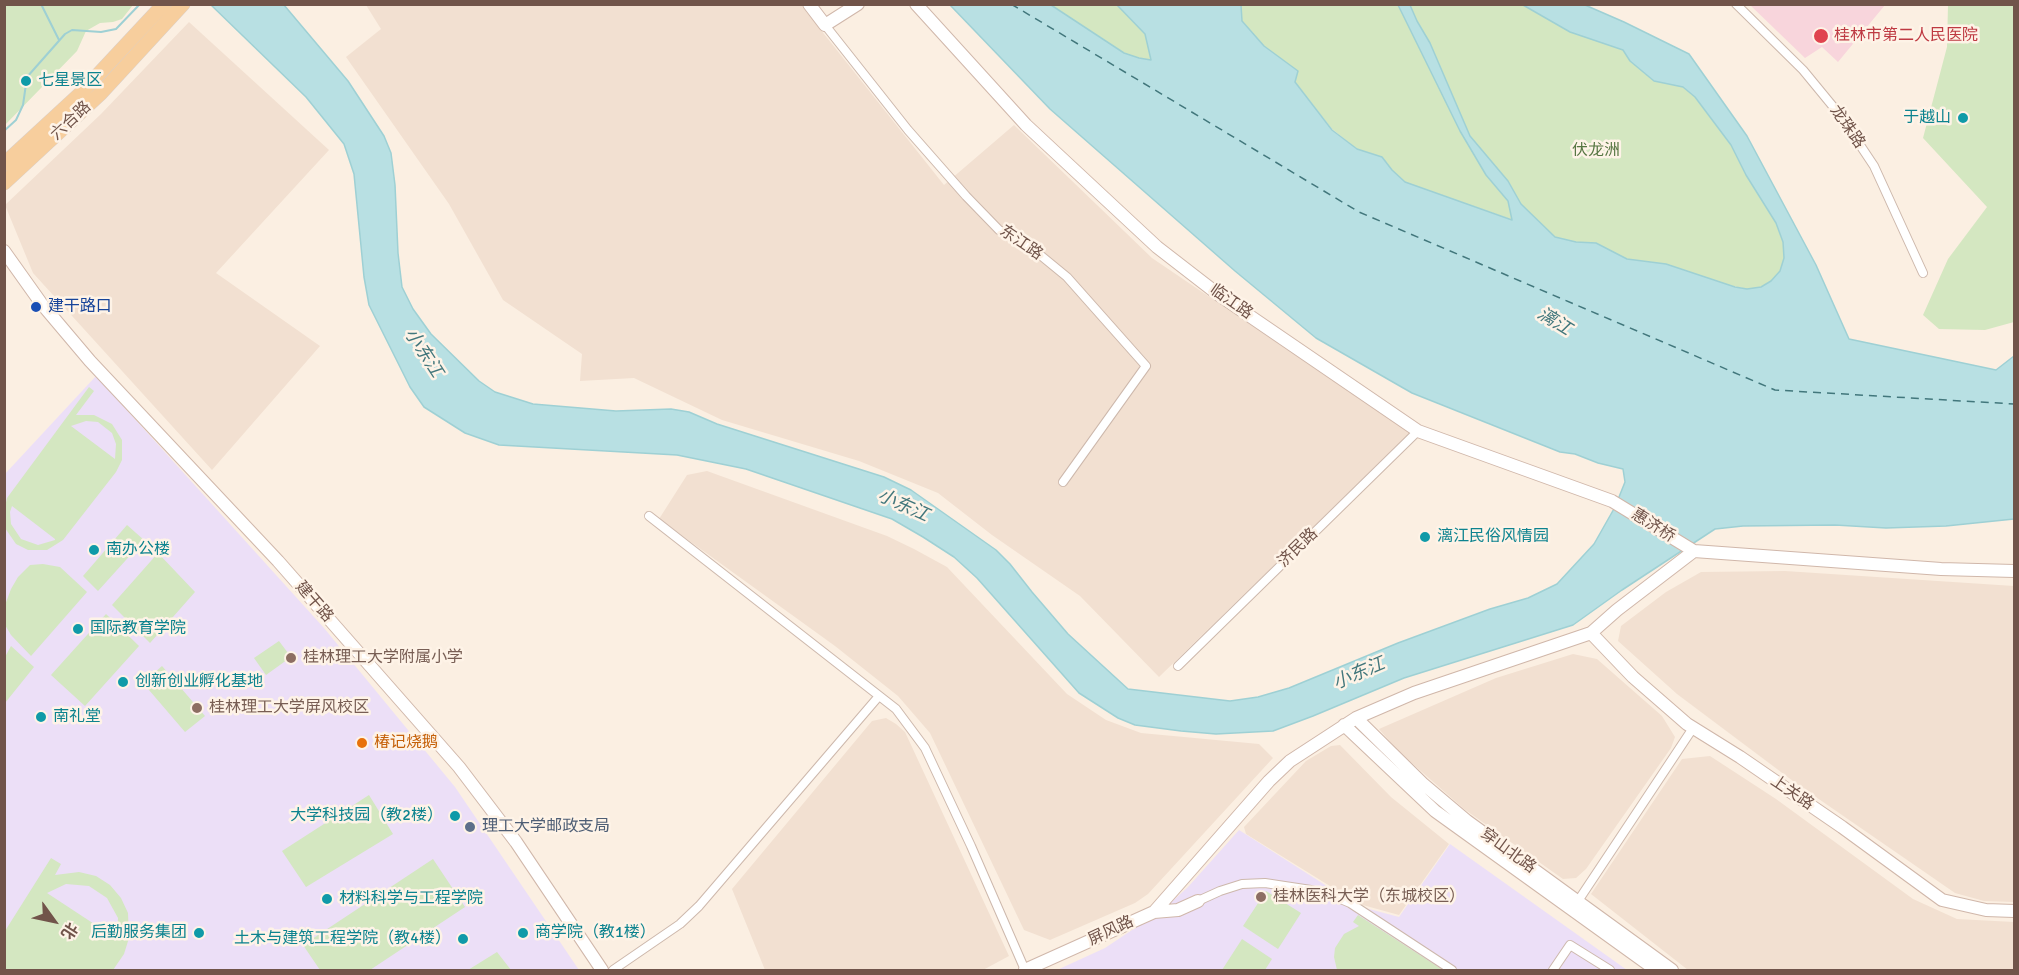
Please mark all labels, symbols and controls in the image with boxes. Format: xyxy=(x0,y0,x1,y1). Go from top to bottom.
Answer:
place label: 桂林市第二人民医院 xyxy=(1834,26,1978,46)
marker: 桂林市第二人民医院 xyxy=(1812,27,1830,45)
place label: 七星景区 xyxy=(38,71,102,91)
marker: 七星景区 xyxy=(19,74,33,88)
street label: 六合路 xyxy=(47,98,95,144)
street label: 龙珠路 xyxy=(1825,102,1869,152)
place label: 于越山 xyxy=(1903,108,1951,128)
marker: 于越山 xyxy=(1956,111,1970,125)
park label: 伏龙洲 xyxy=(1572,141,1620,161)
street label: 东江路 xyxy=(996,222,1046,264)
street label: 临江路 xyxy=(1206,280,1256,324)
place label: 建干路口 xyxy=(48,297,112,317)
marker: 建干路口 xyxy=(29,300,43,314)
water label: 漓江 xyxy=(1533,303,1575,341)
water label: 小东江 xyxy=(399,324,447,382)
water label: 小东江 xyxy=(874,485,932,527)
street label: 惠济桥 xyxy=(1628,505,1678,547)
street label: 济民路 xyxy=(1274,524,1322,572)
place label: 漓江民俗风情园 xyxy=(1437,527,1549,547)
marker: 漓江民俗风情园 xyxy=(1418,530,1432,544)
place label: 南办公楼 xyxy=(106,540,170,560)
marker: 南办公楼 xyxy=(87,543,101,557)
street label: 建干路 xyxy=(291,578,337,626)
place label: 国际教育学院 xyxy=(90,619,186,639)
marker: 国际教育学院 xyxy=(71,622,85,636)
place label: 桂林理工大学附属小学 xyxy=(303,648,463,668)
marker: 桂林理工大学附属小学 xyxy=(284,651,298,665)
water label: 小东江 xyxy=(1330,654,1388,694)
place label: 创新创业孵化基地 xyxy=(135,672,263,692)
marker: 创新创业孵化基地 xyxy=(116,675,130,689)
place label: 桂林理工大学屏风校区 xyxy=(209,698,369,718)
marker: 桂林理工大学屏风校区 xyxy=(190,701,204,715)
place label: 南礼堂 xyxy=(53,707,101,727)
marker: 南礼堂 xyxy=(34,710,48,724)
place label: 椿记烧鹅 xyxy=(374,733,438,753)
marker: 椿记烧鹅 xyxy=(355,736,369,750)
street label: 上关路 xyxy=(1767,772,1817,814)
place label: 大学科技园（教2楼） xyxy=(290,806,443,826)
marker: 大学科技园（教2楼） xyxy=(448,809,462,823)
place label: 理工大学邮政支局 xyxy=(482,817,610,837)
marker: 理工大学邮政支局 xyxy=(463,820,477,834)
street label: 穿山北路 xyxy=(1476,824,1540,878)
place label: 桂林医科大学（东城校区） xyxy=(1273,887,1465,907)
place label: 材料科学与工程学院 xyxy=(339,889,483,909)
marker: 桂林医科大学（东城校区） xyxy=(1254,890,1268,904)
north arrow xyxy=(24,891,84,951)
marker: 材料科学与工程学院 xyxy=(320,892,334,906)
street label: 屏风路 xyxy=(1085,912,1137,950)
text: 北 xyxy=(56,919,82,943)
place label: 后勤服务集团 xyxy=(91,923,187,943)
place label: 商学院（教1楼） xyxy=(535,923,656,943)
marker: 后勤服务集团 xyxy=(192,926,206,940)
marker: 商学院（教1楼） xyxy=(516,926,530,940)
place label: 土木与建筑工程学院（教4楼） xyxy=(234,929,451,949)
marker: 土木与建筑工程学院（教4楼） xyxy=(456,932,470,946)

